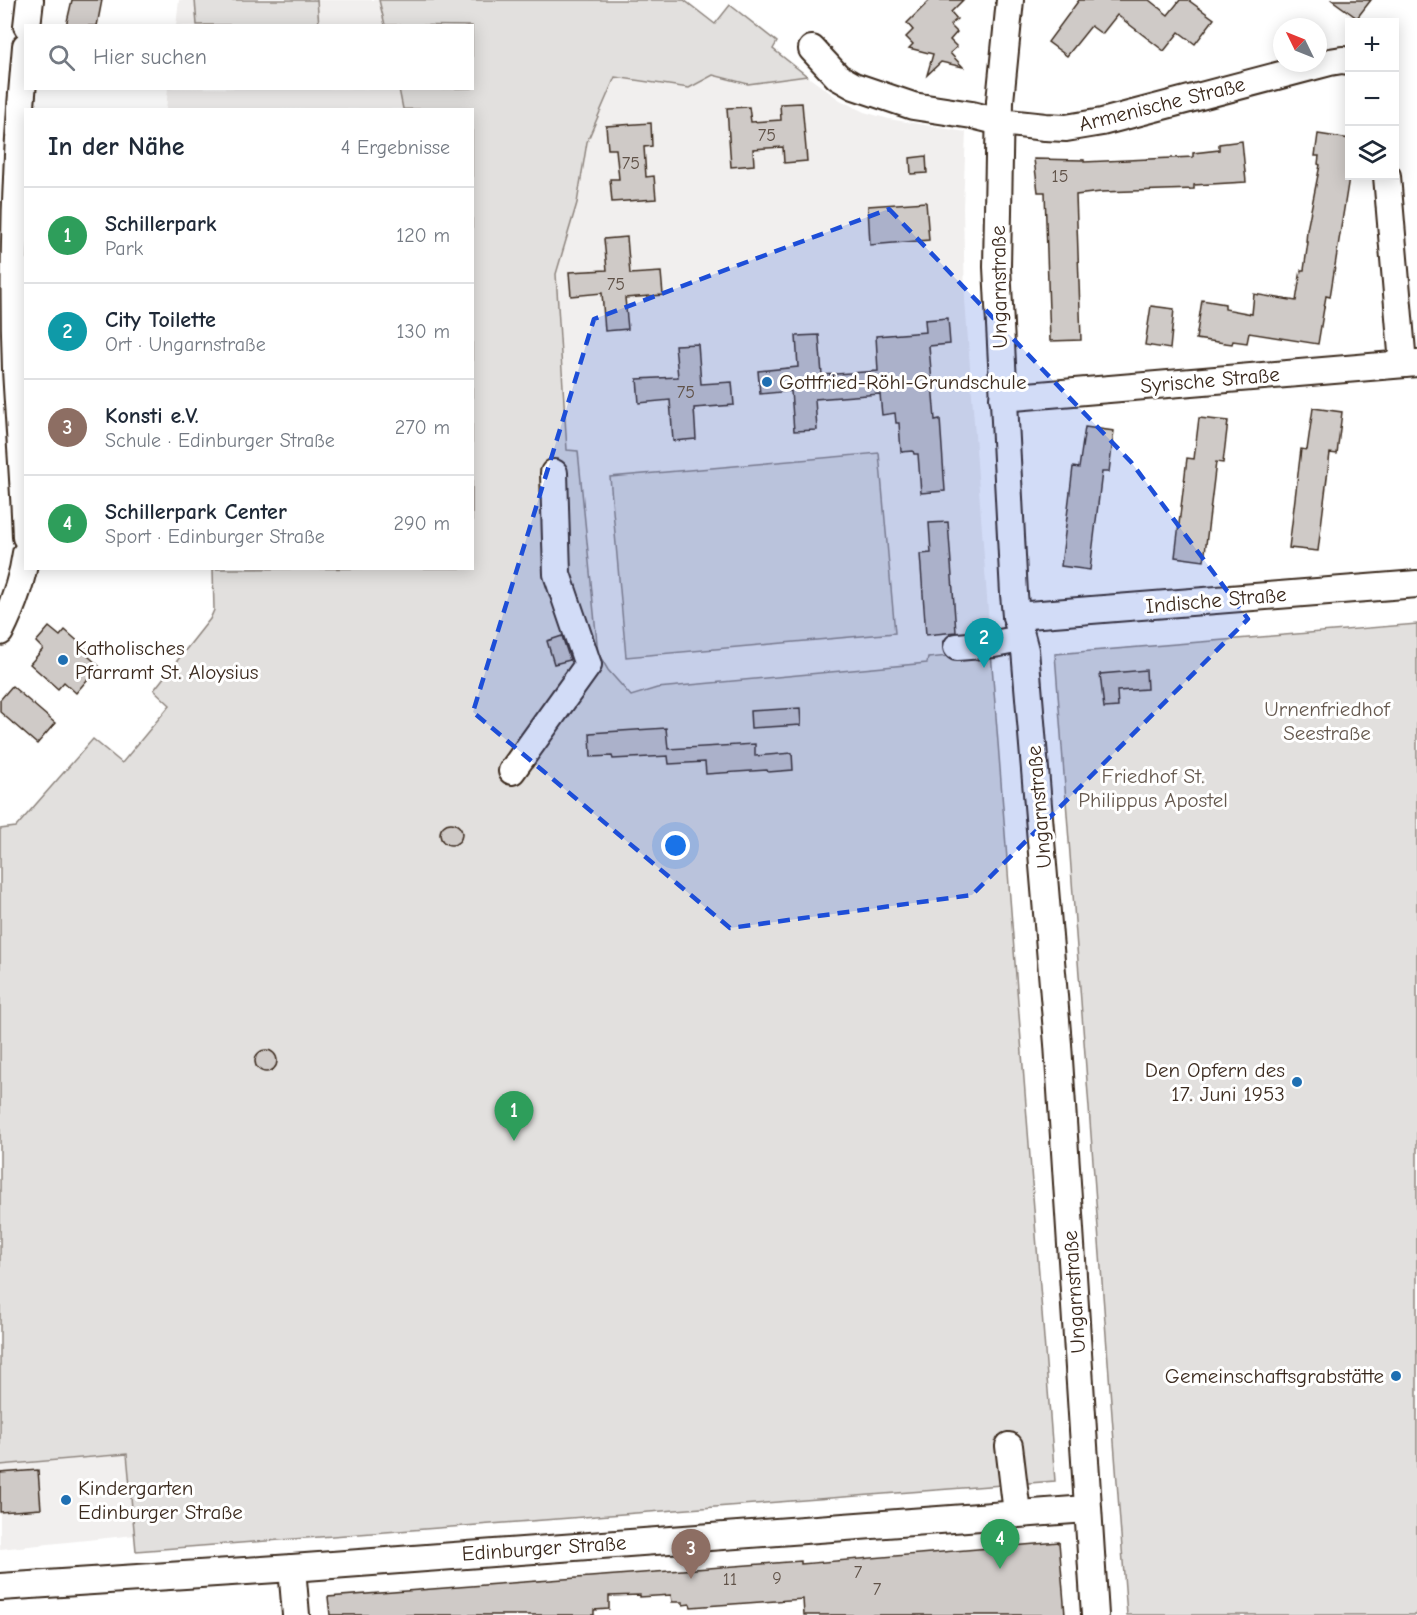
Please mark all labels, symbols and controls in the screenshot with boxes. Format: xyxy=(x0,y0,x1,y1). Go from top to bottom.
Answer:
north arrow xyxy=(1273,18,1327,72)
map controls xyxy=(1345,18,1399,180)
button: + xyxy=(1345,18,1399,72)
search box xyxy=(24,24,474,90)
icon: search xyxy=(45,41,78,74)
text: Hier suchen xyxy=(93,44,207,70)
street label: Armenische Straße xyxy=(1076,72,1248,136)
button: − xyxy=(1345,72,1399,126)
house number: 75 xyxy=(758,125,776,146)
button: layers xyxy=(1345,126,1399,180)
text: In der Nähe xyxy=(48,132,185,162)
text: 4 Ergebnisse xyxy=(341,136,450,159)
house number: 75 xyxy=(622,153,640,174)
house number: 15 xyxy=(1052,166,1068,187)
text: Schillerpark xyxy=(105,211,217,237)
text: 1 xyxy=(64,224,71,247)
text: 120 m xyxy=(396,224,450,247)
street label: Ungarnstraße xyxy=(986,225,1012,349)
text: Park xyxy=(105,237,143,260)
house number: 75 xyxy=(607,274,625,295)
text: City Toilette xyxy=(105,307,216,333)
text: 2 xyxy=(63,320,72,343)
text: 130 m xyxy=(397,320,450,343)
text: Ort · Ungarnstraße xyxy=(105,333,266,356)
street label: Syrische Straße xyxy=(1139,362,1281,398)
place label: Gottfried-Röhl-Grundschule xyxy=(779,370,1026,394)
marker: Gottfried-Röhl-Grundschule xyxy=(760,375,774,389)
house number: 75 xyxy=(677,382,695,403)
text: Konsti e.V. xyxy=(105,403,199,429)
text: 3 xyxy=(63,416,72,439)
text: 270 m xyxy=(395,416,450,439)
text: Schule · Edinburger Straße xyxy=(105,429,335,452)
text: Schillerpark Center xyxy=(105,499,287,525)
text: 4 xyxy=(63,512,72,535)
text: 290 m xyxy=(394,512,450,535)
text: Sport · Edinburger Straße xyxy=(105,525,325,548)
street label: Indische Straße xyxy=(1145,582,1287,618)
pin: 2 xyxy=(964,618,1004,668)
place label: Katholisches Pfarramt St. Aloysius xyxy=(75,636,259,684)
marker: Katholisches Pfarramt St. Aloysius xyxy=(56,653,70,667)
park label: Urnenfriedhof Seestraße xyxy=(1264,697,1391,745)
street label: Ungarnstraße xyxy=(1022,745,1056,869)
park label: Friedhof St. Philippus Apostel xyxy=(1078,764,1228,812)
your location xyxy=(661,831,690,860)
place label: Den Opfern des 17. Juni 1953 xyxy=(1145,1058,1285,1106)
marker: Den Opfern des 17. Juni 1953 xyxy=(1290,1075,1304,1089)
pin: 1 xyxy=(494,1092,534,1141)
street label: Ungarnstraße xyxy=(1058,1230,1090,1354)
place label: Gemeinschaftsgrabstätte xyxy=(1165,1364,1384,1388)
marker: Gemeinschaftsgrabstätte xyxy=(1389,1369,1403,1383)
place label: Kindergarten Edinburger Straße xyxy=(78,1476,243,1524)
marker: Kindergarten Edinburger Straße xyxy=(59,1493,73,1507)
pin: 4 xyxy=(980,1520,1020,1569)
street label: Edinburger Straße xyxy=(461,1530,627,1566)
pin: 3 xyxy=(672,1530,710,1579)
house number: 7 xyxy=(854,1562,863,1583)
house number: 9 xyxy=(772,1568,782,1589)
house number: 11 xyxy=(723,1569,737,1590)
house number: 7 xyxy=(873,1579,882,1600)

